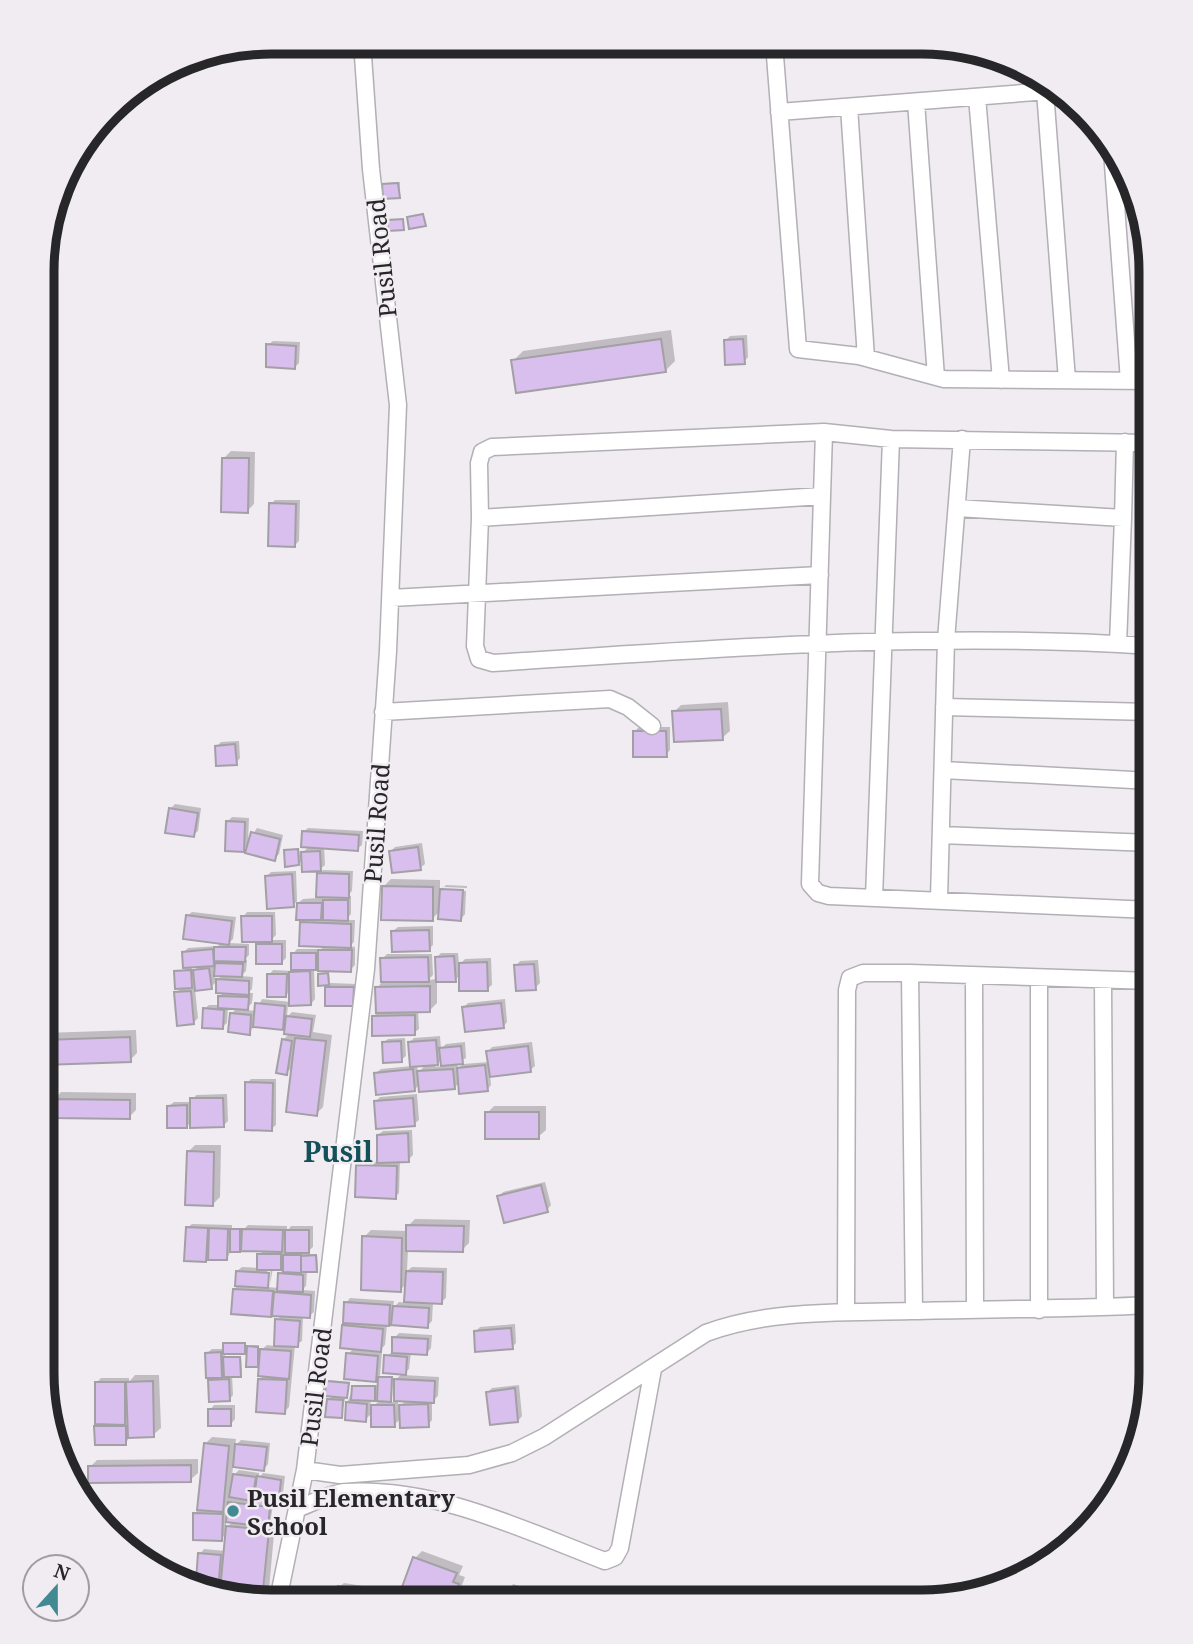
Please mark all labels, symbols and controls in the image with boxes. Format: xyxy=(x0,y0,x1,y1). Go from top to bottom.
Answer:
street label: Pusil Road xyxy=(358,196,404,319)
street label: Pusil Road xyxy=(355,762,397,884)
district label: Pusil xyxy=(303,1132,373,1170)
street label: Pusil Road xyxy=(291,1325,339,1448)
place label: Pusil Elementary School xyxy=(247,1481,455,1542)
marker: Pusil Elementary School xyxy=(225,1503,241,1519)
north arrow xyxy=(21,1553,91,1623)
text: N xyxy=(50,1557,74,1587)

